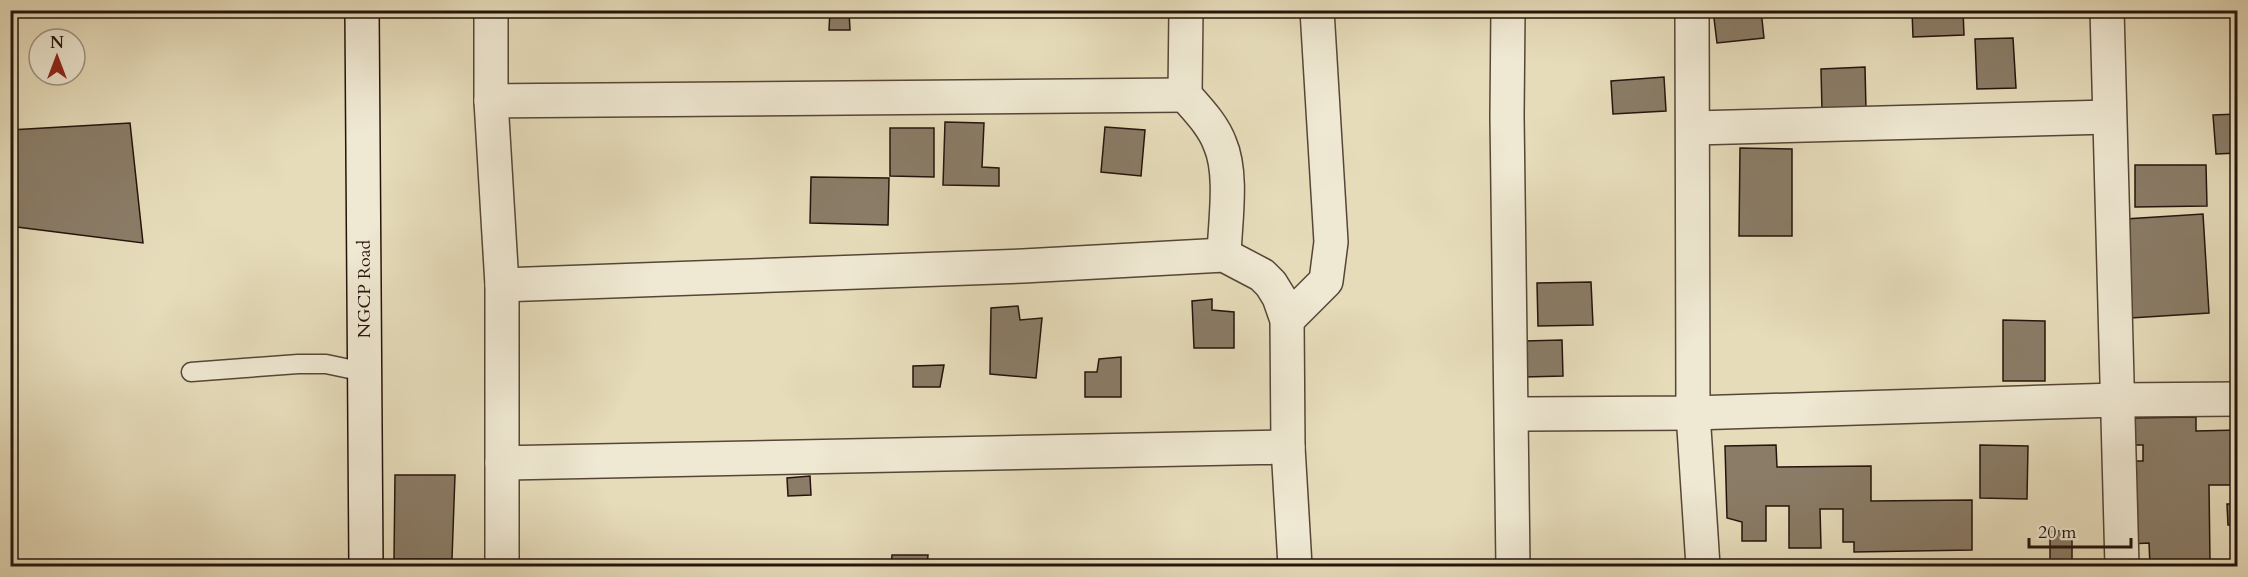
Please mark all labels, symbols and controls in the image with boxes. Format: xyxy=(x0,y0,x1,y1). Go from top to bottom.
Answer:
north arrow xyxy=(27,27,87,87)
text: N xyxy=(50,32,64,54)
street label: NGCP Road xyxy=(352,239,377,338)
scale bar xyxy=(2029,511,2131,549)
text: 20 m xyxy=(2038,520,2077,545)

